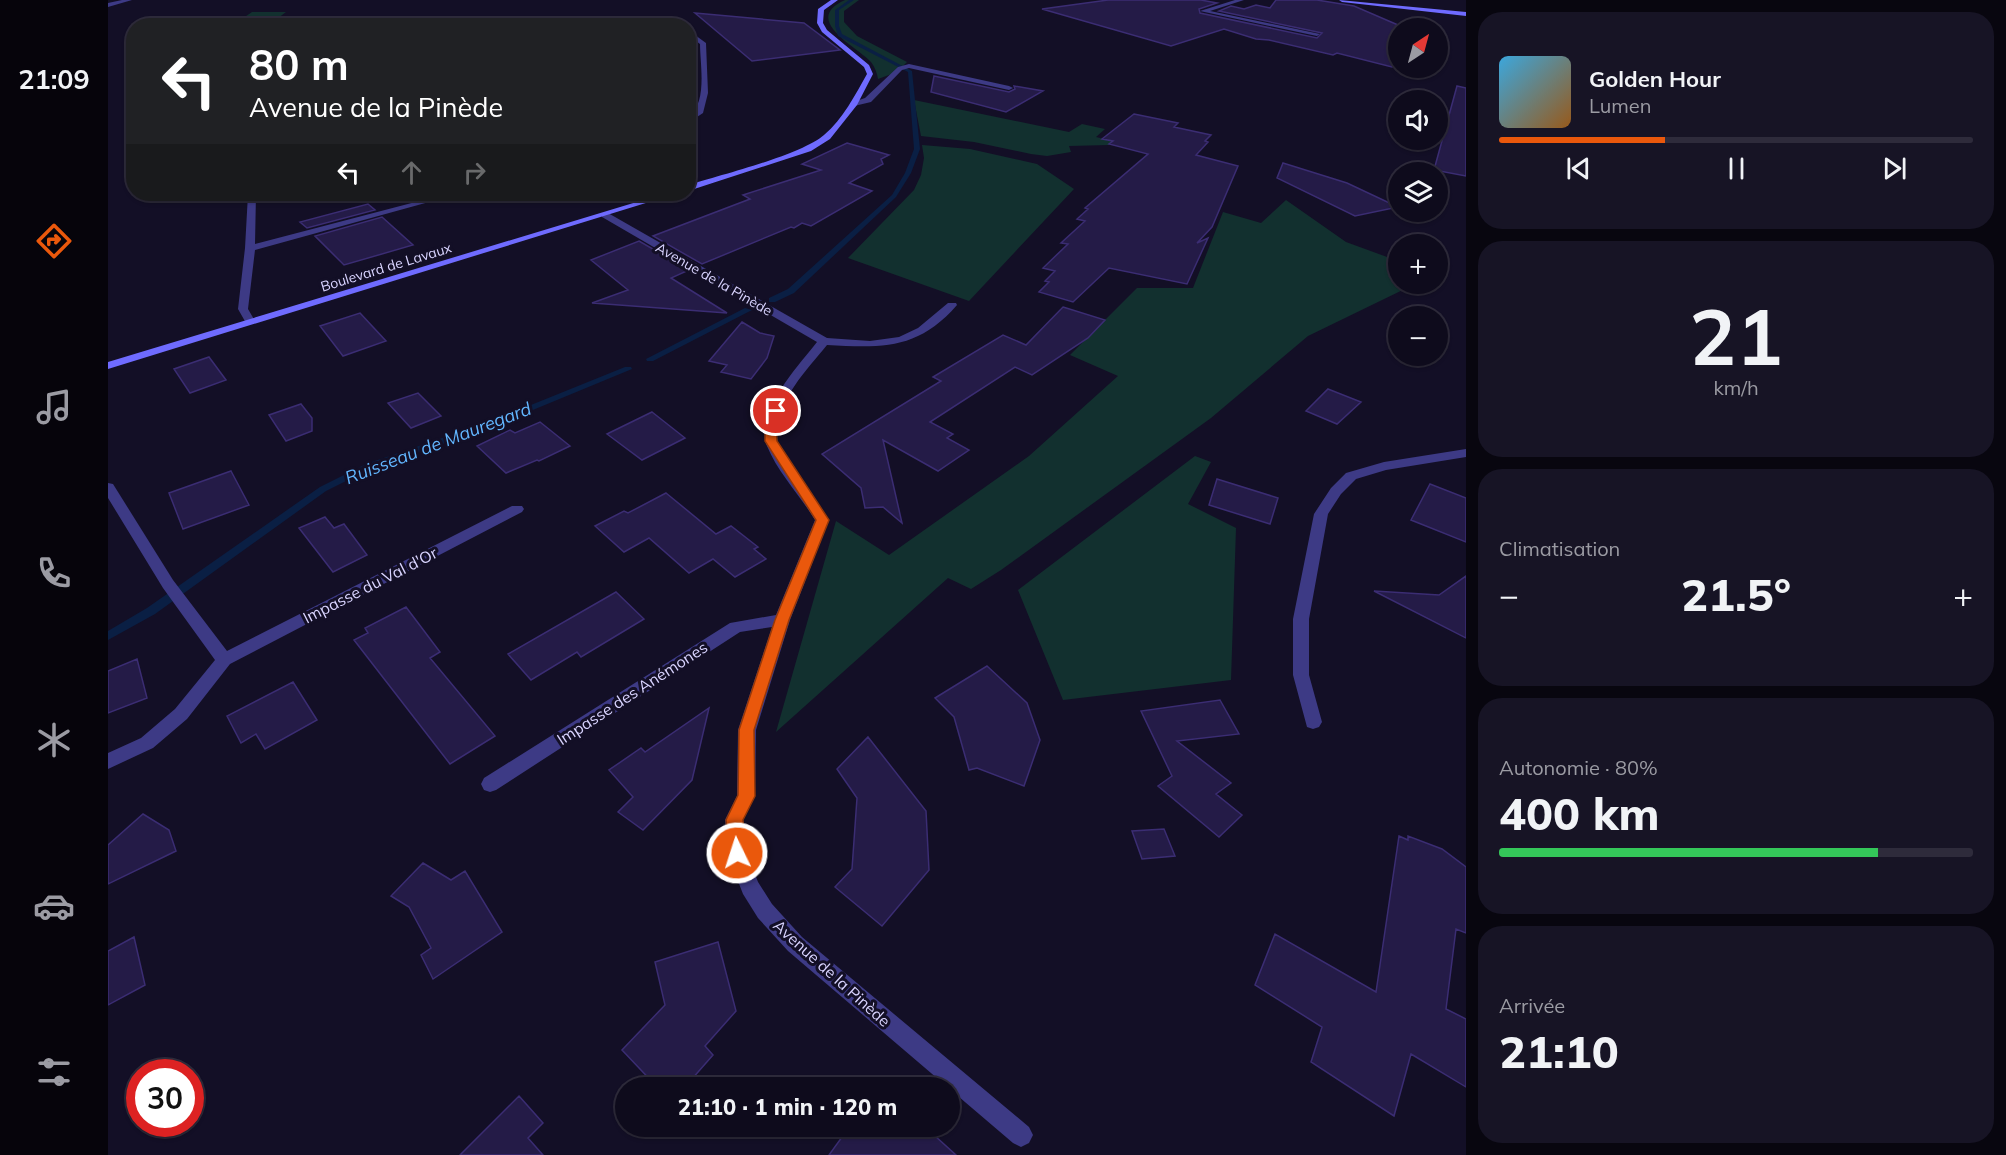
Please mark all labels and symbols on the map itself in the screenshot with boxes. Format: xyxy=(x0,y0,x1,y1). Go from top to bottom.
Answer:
north arrow xyxy=(1388,18,1448,78)
street label: Boulevard de Lavaux xyxy=(318,238,454,296)
street label: Avenue de la Pinède xyxy=(652,238,776,320)
pin xyxy=(750,385,801,436)
water label: Ruisseau de Mauregard xyxy=(342,397,535,489)
street label: Impasse du Val d'Or xyxy=(299,542,441,628)
street label: Impasse des Anémones xyxy=(553,637,711,749)
position arrow xyxy=(705,821,769,885)
street label: Avenue de la Pinède xyxy=(769,915,895,1031)
speed limit sign: 30 xyxy=(126,1059,204,1137)

